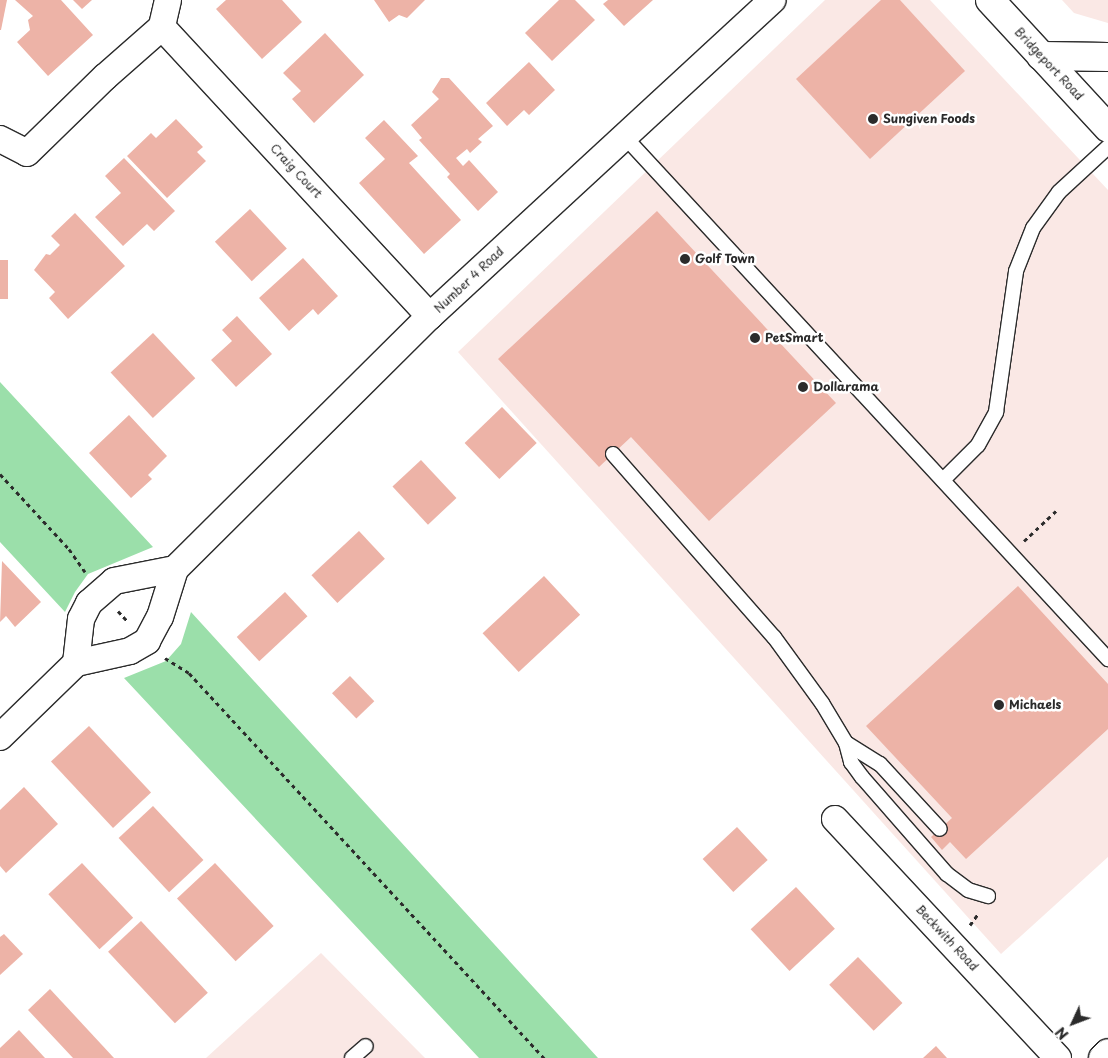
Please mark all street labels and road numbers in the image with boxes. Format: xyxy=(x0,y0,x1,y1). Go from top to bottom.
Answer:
street label: Bridgeport Road xyxy=(1011,24,1087,104)
street label: Craig Court xyxy=(267,141,325,201)
street label: Number 4 Road xyxy=(431,244,507,316)
street label: Beckwith Road xyxy=(913,902,981,974)

